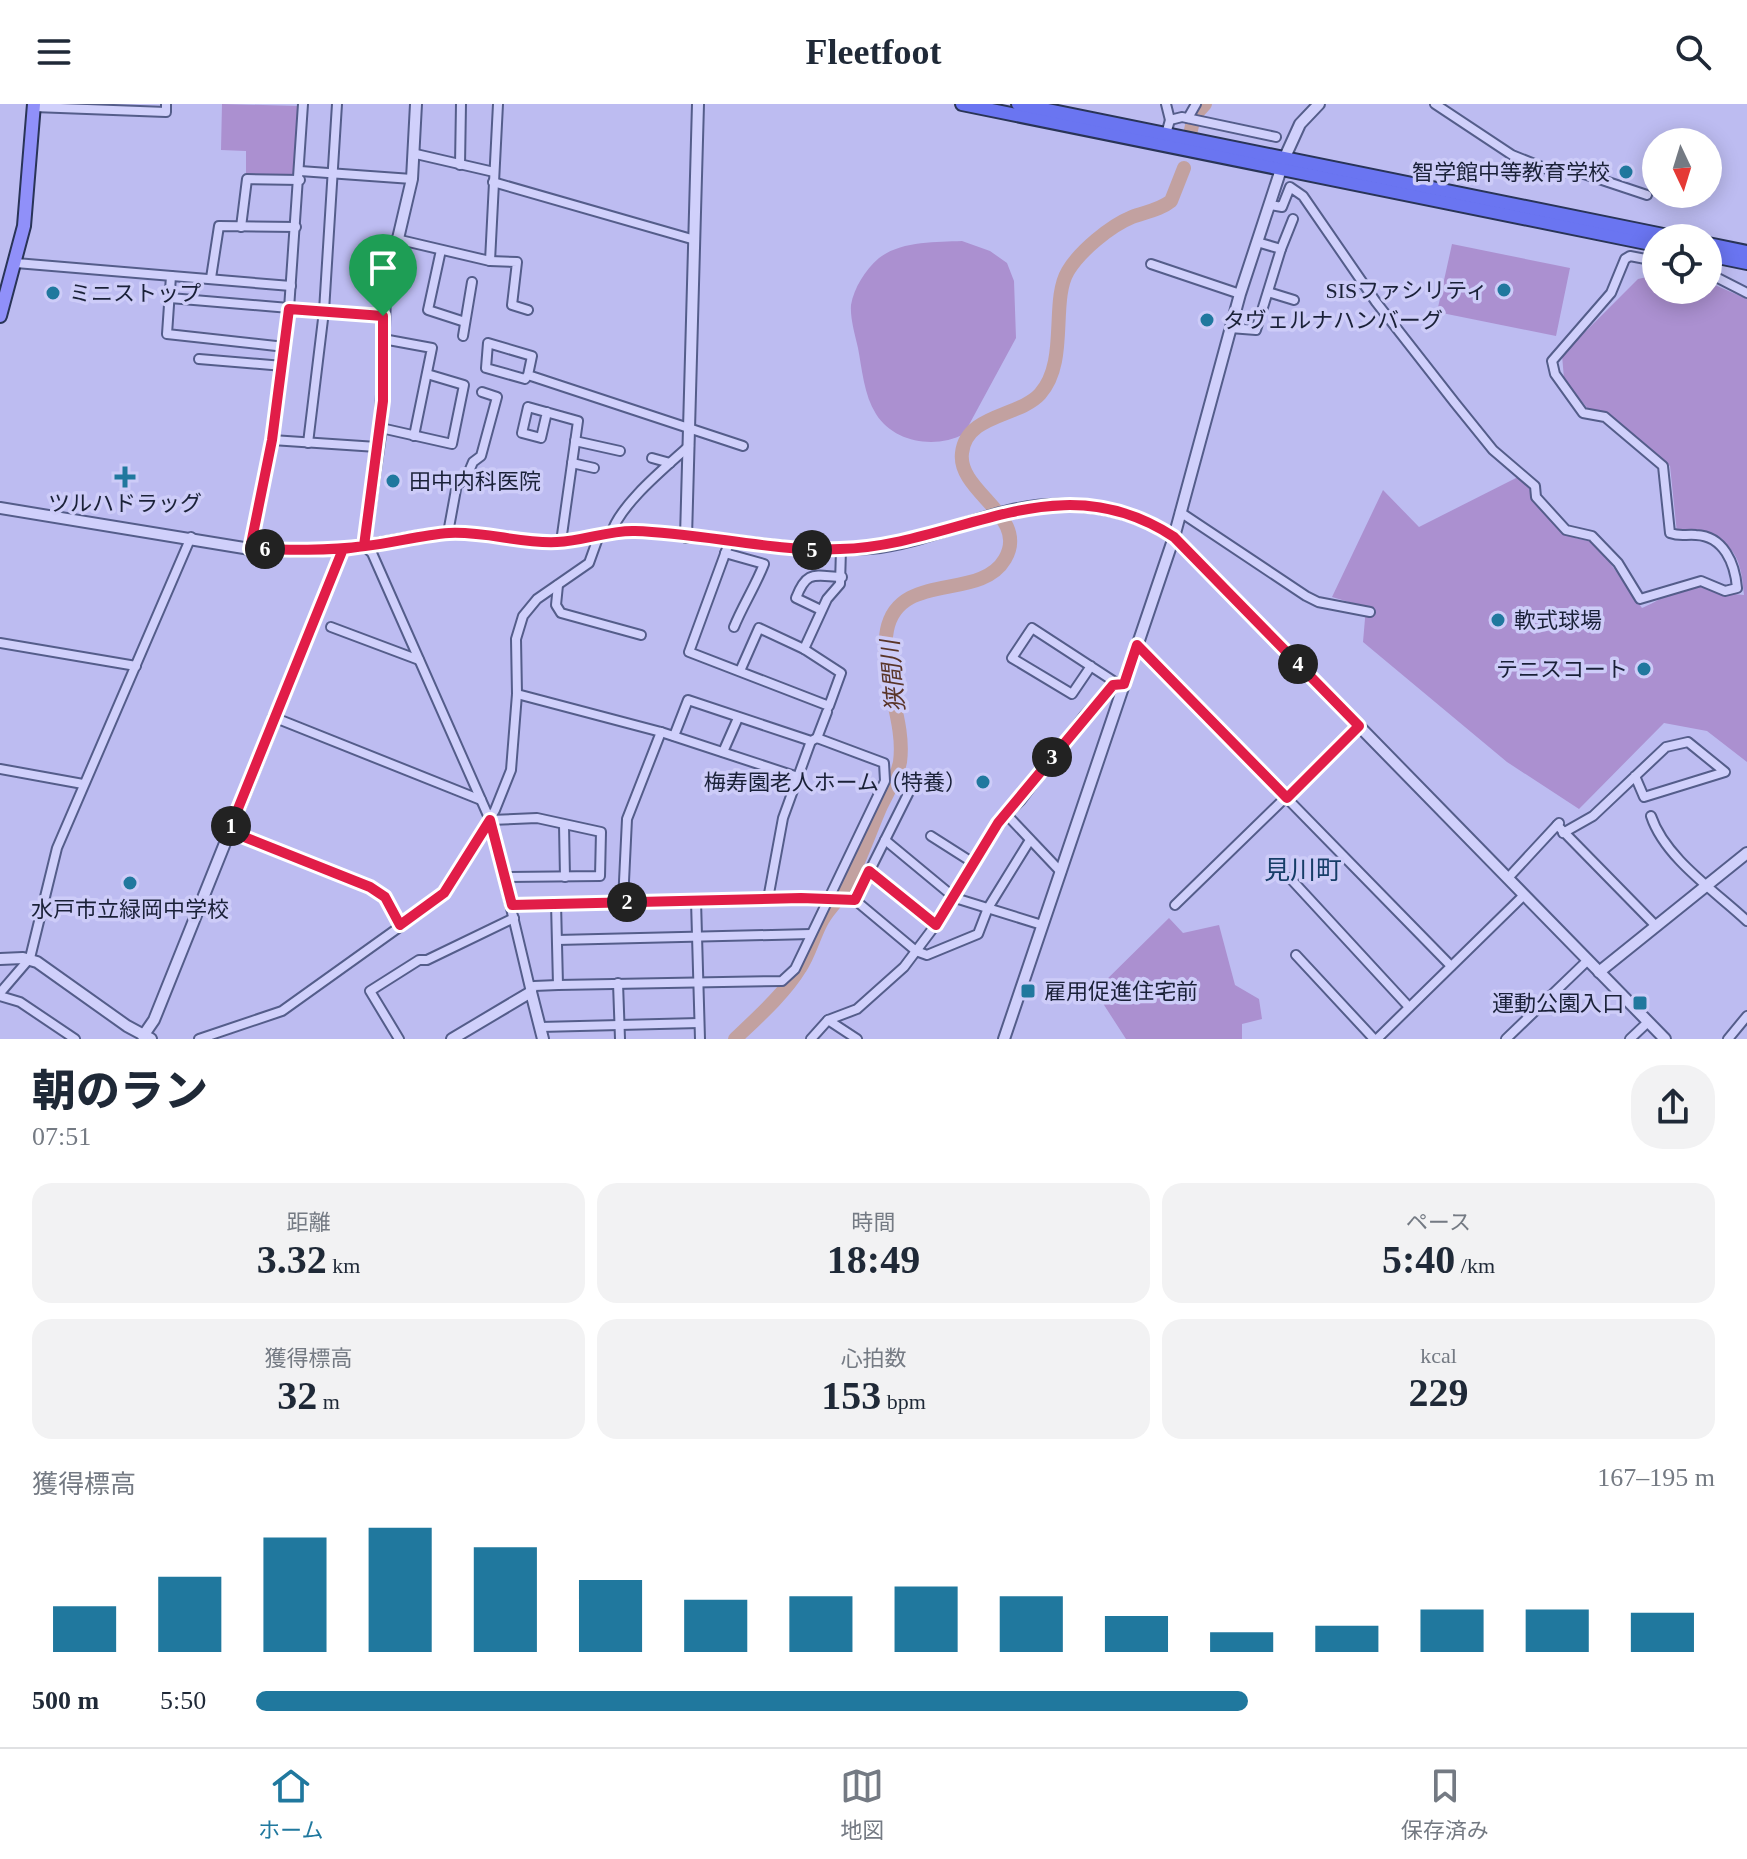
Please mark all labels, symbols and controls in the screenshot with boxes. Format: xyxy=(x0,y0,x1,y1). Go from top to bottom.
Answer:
icon: menu xyxy=(32,30,76,74)
icon: search xyxy=(1671,30,1715,74)
text: Fleetfoot xyxy=(806,32,941,72)
north arrow xyxy=(1642,128,1722,208)
map controls xyxy=(1642,128,1722,304)
place label: 智学館中等教育学校 xyxy=(1412,160,1610,185)
marker: 智学館中等教育学校 xyxy=(1617,163,1635,181)
button: locate xyxy=(1642,224,1722,304)
pin xyxy=(349,234,417,316)
icon: arrive xyxy=(361,246,405,290)
place label: SISファシリティ xyxy=(1326,278,1488,303)
place label: ミニストップ xyxy=(69,281,201,306)
marker: SISファシリティ xyxy=(1495,281,1513,299)
marker: ミニストップ xyxy=(44,284,62,302)
place label: タヴェルナハンバーグ xyxy=(1223,308,1443,333)
marker: タヴェルナハンバーグ xyxy=(1198,311,1216,329)
marker: ツルハドラッグ xyxy=(116,468,134,486)
place label: 田中内科医院 xyxy=(409,469,541,494)
marker: 田中内科医院 xyxy=(384,472,402,490)
place label: ツルハドラッグ xyxy=(48,491,202,516)
pin: 6 xyxy=(245,529,285,569)
pin: 5 xyxy=(792,530,832,570)
text: 6 xyxy=(260,536,271,561)
text: 5 xyxy=(807,537,818,562)
place label: 軟式球場 xyxy=(1514,608,1602,633)
marker: 軟式球場 xyxy=(1489,611,1507,629)
water label: 狭間川 xyxy=(877,636,909,713)
pin: 4 xyxy=(1278,644,1318,684)
text: 4 xyxy=(1293,651,1304,676)
place label: テニスコート xyxy=(1496,657,1628,682)
marker: テニスコート xyxy=(1635,660,1653,678)
pin: 3 xyxy=(1032,737,1072,777)
text: 3 xyxy=(1047,744,1058,769)
place label: 梅寿園老人ホーム（特養） xyxy=(704,770,967,795)
marker: 梅寿園老人ホーム（特養） xyxy=(974,773,992,791)
pin: 1 xyxy=(211,806,251,846)
text: 1 xyxy=(226,813,237,838)
district label: 見川町 xyxy=(1264,856,1342,885)
marker: 水戸市立緑岡中学校 xyxy=(121,874,139,892)
pin: 2 xyxy=(607,882,647,922)
text: 2 xyxy=(622,889,633,914)
place label: 水戸市立緑岡中学校 xyxy=(31,897,229,922)
place label: 雇用促進住宅前 xyxy=(1044,979,1198,1004)
marker: 雇用促進住宅前 xyxy=(1019,982,1037,1000)
place label: 運動公園入口 xyxy=(1492,991,1624,1016)
marker: 運動公園入口 xyxy=(1631,994,1649,1012)
button: share xyxy=(1631,1065,1715,1149)
text: 朝のラン xyxy=(32,1067,208,1116)
text: 07:51 xyxy=(32,1122,91,1151)
text: 距離 xyxy=(286,1210,331,1235)
text: 時間 xyxy=(851,1210,896,1235)
text: ペース xyxy=(1406,1210,1471,1235)
text: 3.32 xyxy=(257,1237,327,1282)
text: 18:49 xyxy=(827,1237,920,1282)
text: 5:40 xyxy=(1382,1237,1455,1282)
text: km xyxy=(327,1253,360,1278)
text: /km xyxy=(1455,1253,1495,1278)
text: kcal xyxy=(1420,1343,1457,1368)
text: 獲得標高 xyxy=(264,1346,353,1371)
text: 心拍数 xyxy=(840,1346,907,1371)
text: 229 xyxy=(1409,1370,1469,1415)
text: 32 xyxy=(277,1373,317,1418)
text: 153 xyxy=(821,1373,881,1418)
text: m xyxy=(317,1389,340,1414)
text: bpm xyxy=(881,1389,926,1414)
text: 167–195 m xyxy=(1597,1463,1715,1492)
text: 獲得標高 xyxy=(32,1470,136,1499)
text: 500 m xyxy=(32,1686,99,1715)
text: 5:50 xyxy=(160,1686,206,1715)
tab: ホーム xyxy=(258,1764,324,1844)
tab: 地図 xyxy=(840,1764,884,1844)
tab: 保存済み xyxy=(1401,1764,1489,1844)

